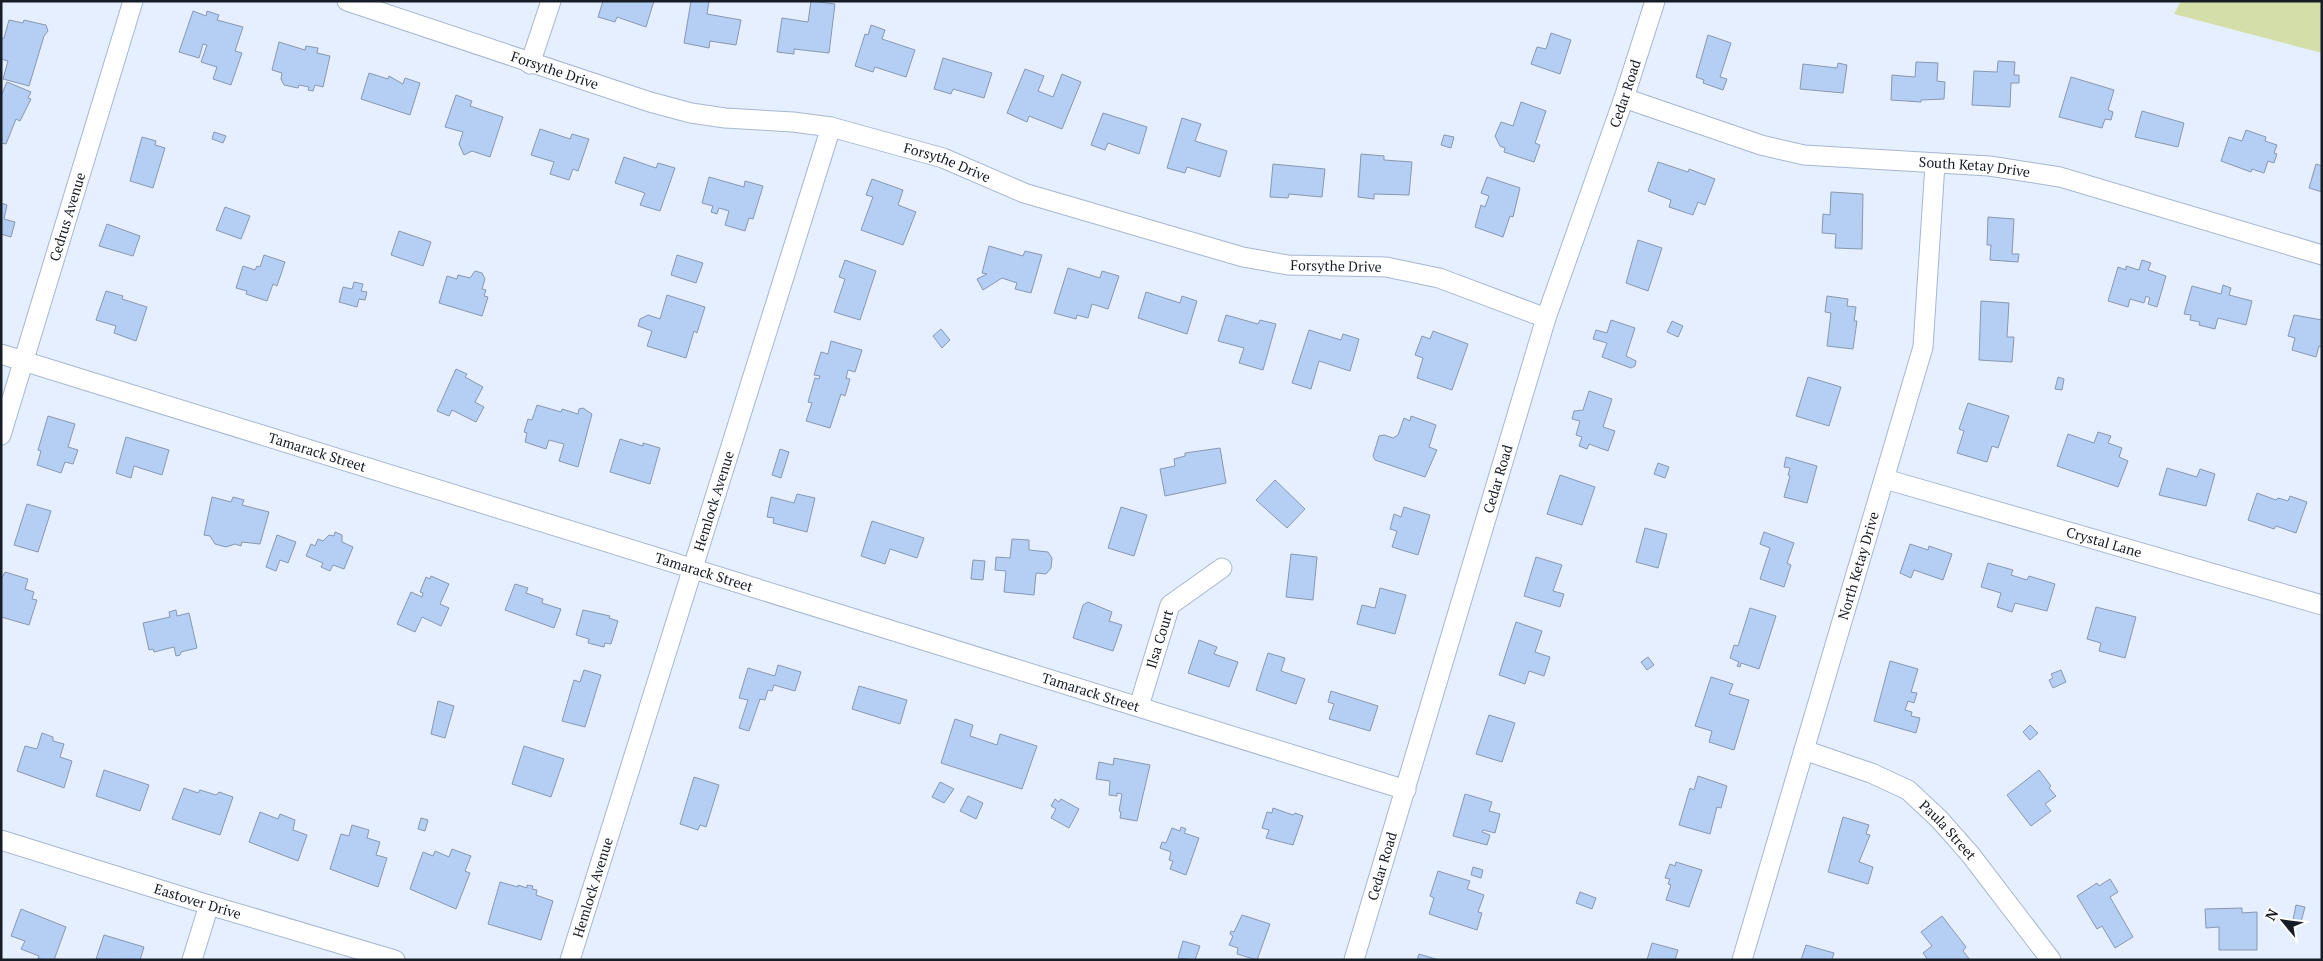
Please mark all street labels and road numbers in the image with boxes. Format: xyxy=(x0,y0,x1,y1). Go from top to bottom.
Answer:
street label: Forsythe Drive xyxy=(509,46,601,93)
street label: Cedar Road xyxy=(1604,57,1645,130)
street label: Forsythe Drive xyxy=(902,138,994,186)
street label: South Ketay Drive xyxy=(1918,152,2032,181)
street label: Cedrus Avenue xyxy=(44,170,89,264)
street label: Forsythe Drive xyxy=(1290,255,1382,276)
street label: Tamarack Street xyxy=(266,428,369,476)
street label: Cedar Road xyxy=(1478,442,1517,515)
street label: Hemlock Avenue xyxy=(689,448,738,553)
street label: North Ketay Drive xyxy=(1833,509,1883,622)
street label: Crystal Lane xyxy=(2064,522,2144,562)
street label: Tamarack Street xyxy=(653,548,756,596)
street label: Ilsa Court xyxy=(1141,606,1177,671)
street label: Tamarack Street xyxy=(1040,668,1143,716)
street label: Paula Street xyxy=(1915,795,1981,864)
street label: Cedar Road xyxy=(1362,829,1401,903)
street label: Hemlock Avenue xyxy=(568,835,617,940)
street label: Eastover Drive xyxy=(152,878,244,923)

